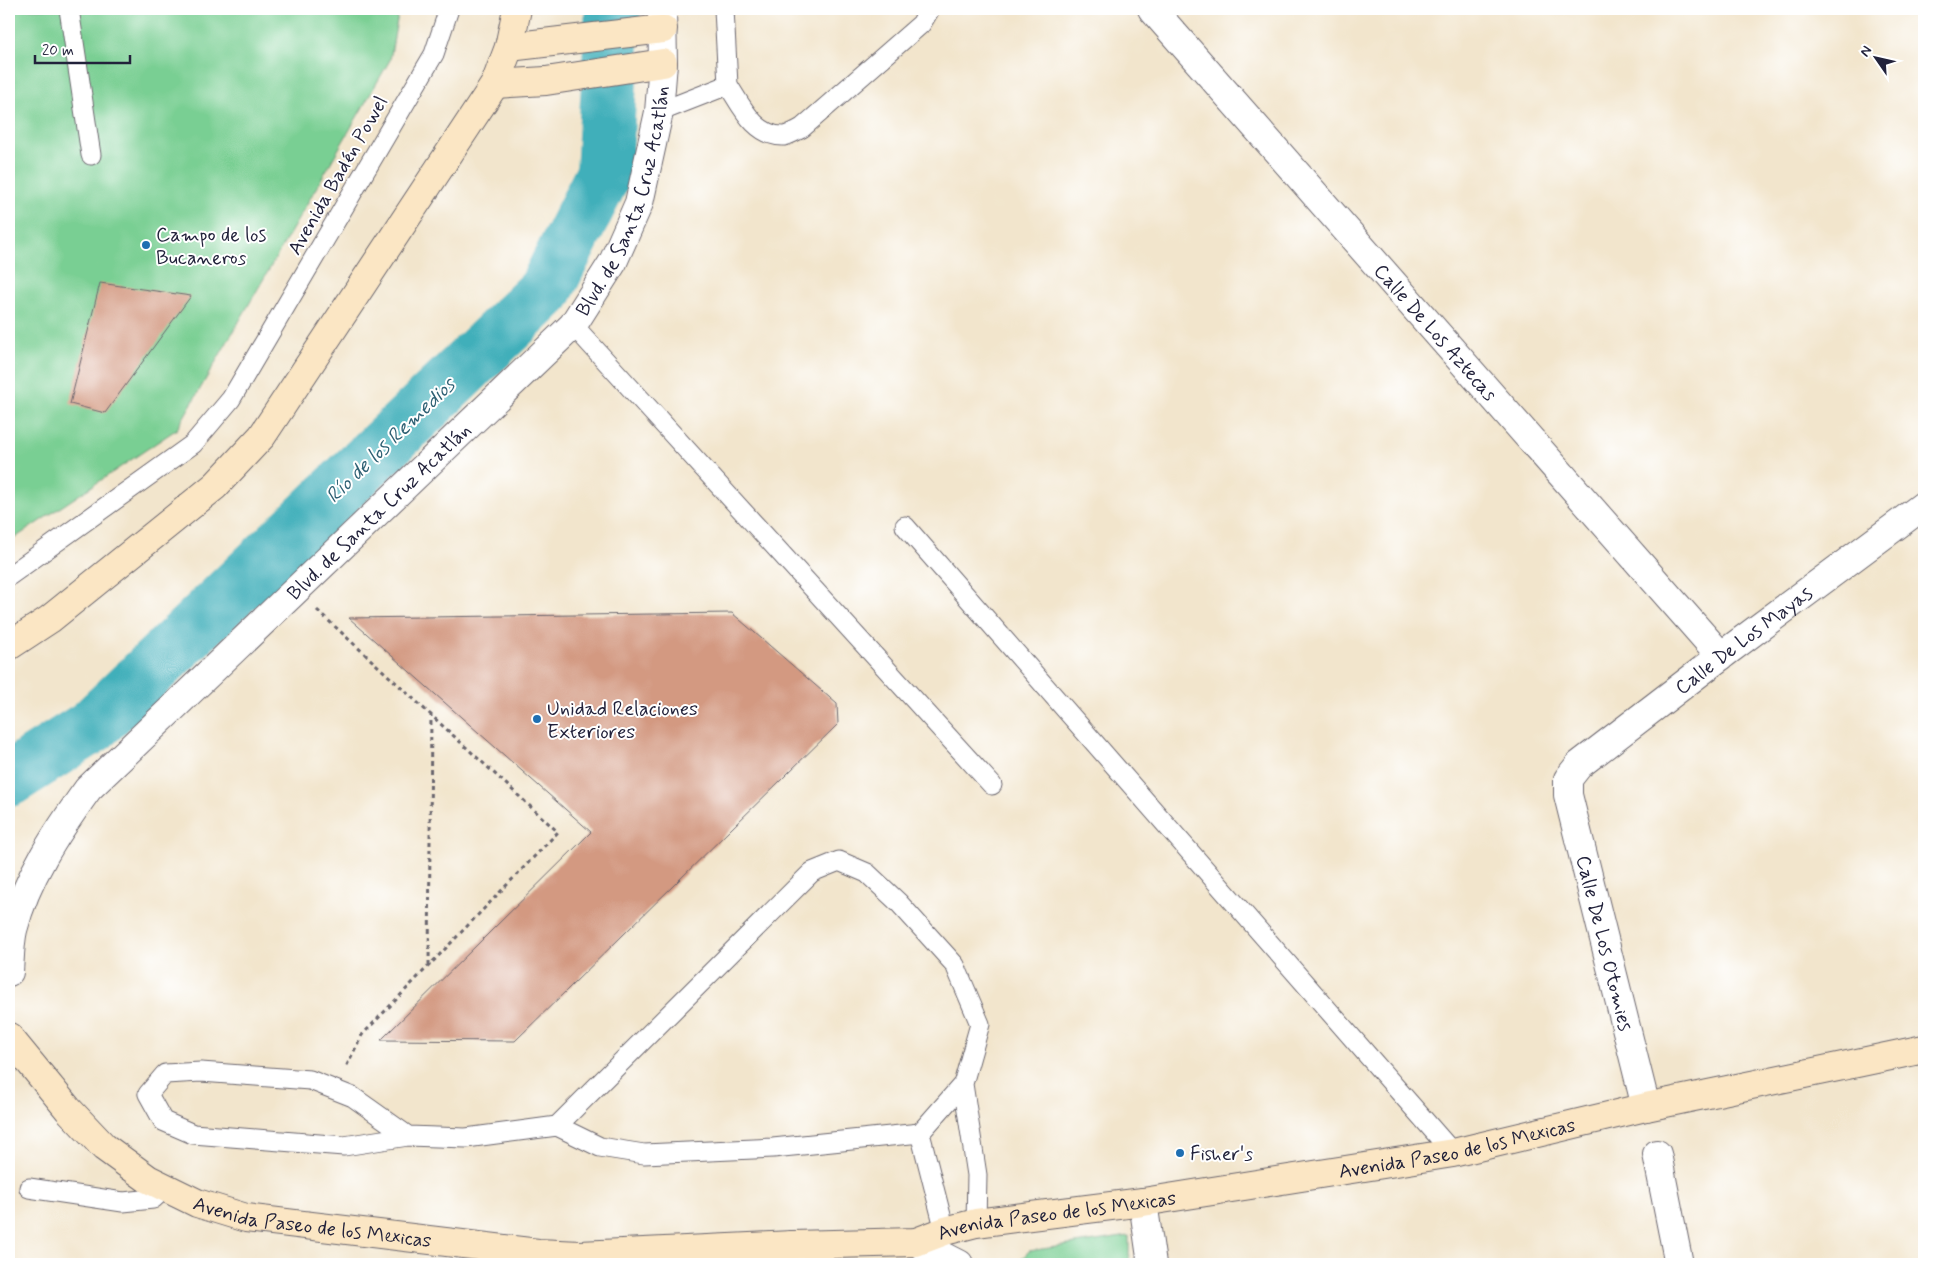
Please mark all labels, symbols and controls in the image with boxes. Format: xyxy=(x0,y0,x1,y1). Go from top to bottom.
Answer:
scale bar xyxy=(35,32,130,64)
north arrow xyxy=(1850,32,1900,82)
text: 20 m xyxy=(42,41,74,61)
text: N xyxy=(1856,42,1876,60)
street label: Blvd. de Santa Cruz Acatlán xyxy=(570,85,676,322)
street label: Avenida Badén Powel xyxy=(282,91,395,260)
place label: Campo de los Bucaneros xyxy=(156,222,266,272)
marker: Campo de los Bucaneros xyxy=(140,239,152,251)
street label: Calle De Los Aztecas xyxy=(1367,258,1503,407)
water label: Río de los Remedios xyxy=(320,370,463,510)
street label: Blvd. de Santa Cruz Acatlán xyxy=(282,418,478,607)
street label: Calle De Los Mayas xyxy=(1670,580,1819,702)
place label: Unidad Relaciones Exteriores xyxy=(547,696,698,746)
marker: Unidad Relaciones Exteriores xyxy=(531,713,543,725)
street label: Calle De Los Otomies xyxy=(1569,853,1638,1034)
street label: Avenida Paseo de los Mexicas xyxy=(1337,1112,1578,1186)
place label: Fisher's xyxy=(1190,1141,1253,1168)
marker: Fisher's xyxy=(1174,1147,1186,1159)
street label: Avenida Paseo de los Mexicas xyxy=(934,1185,1178,1248)
street label: Avenida Paseo de los Mexicas xyxy=(190,1191,433,1255)

